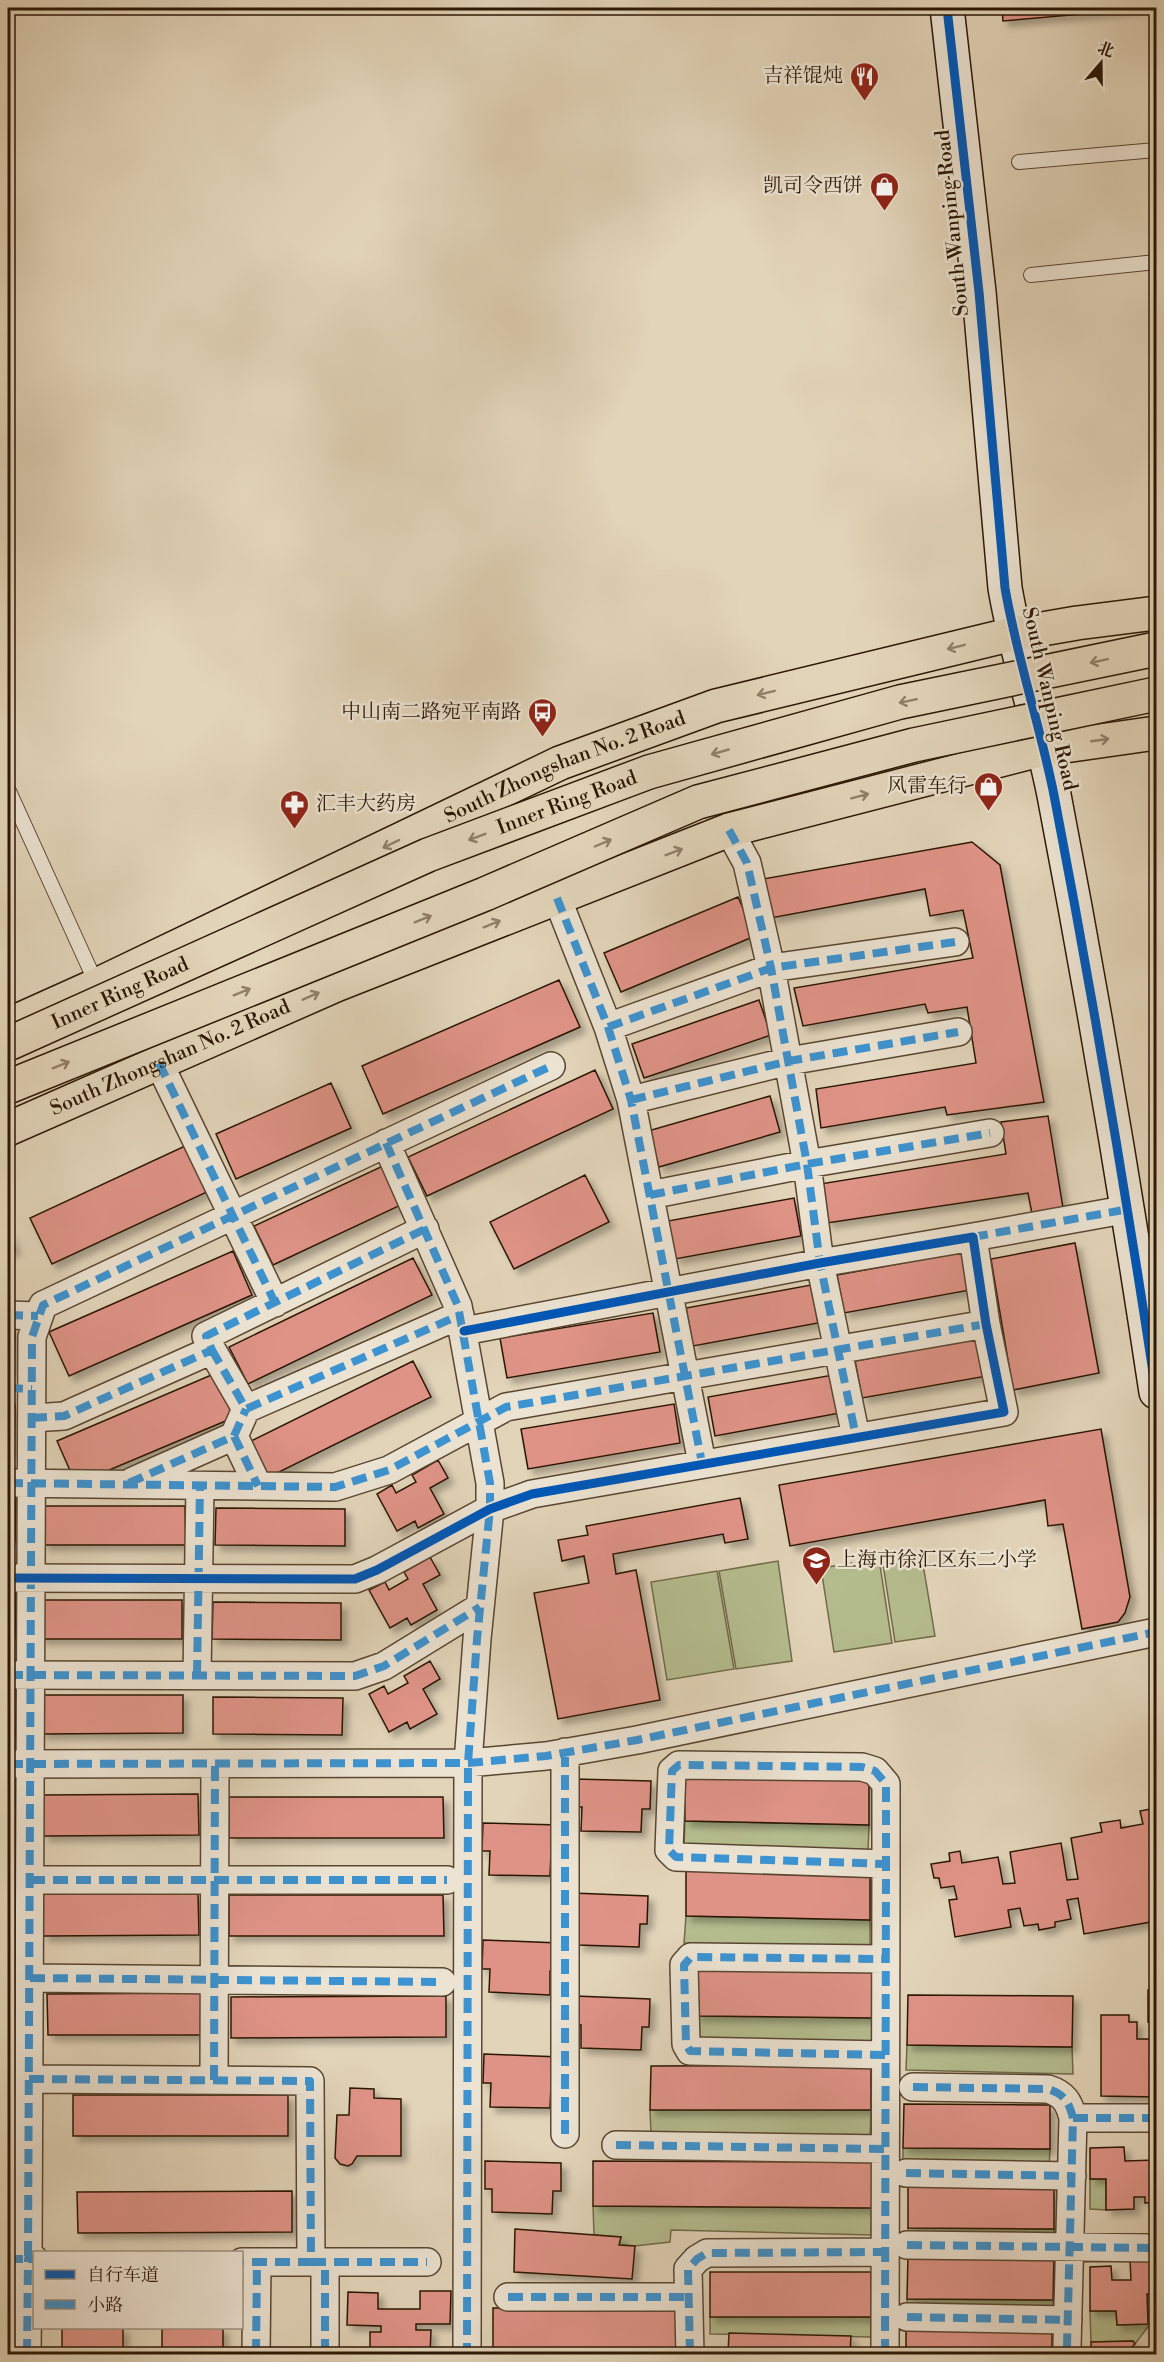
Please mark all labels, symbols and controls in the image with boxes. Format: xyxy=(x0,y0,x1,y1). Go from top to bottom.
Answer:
north arrow xyxy=(1071,33,1131,93)
text: 北 xyxy=(1095,38,1117,62)
restaurant icon: 吉祥馄炖 xyxy=(848,60,880,102)
place label: 吉祥馄炖 xyxy=(763,64,843,89)
street label: South Wanping Road xyxy=(931,128,975,317)
shop icon: 凯司令西饼 xyxy=(868,170,900,212)
place label: 凯司令西饼 xyxy=(763,174,863,199)
street label: South Wanping Road xyxy=(1016,605,1082,794)
one-way arrow xyxy=(947,642,966,654)
one-way arrow xyxy=(1090,656,1109,667)
one-way arrow xyxy=(757,688,776,700)
bus stop icon: 中山南二路宛平南路 xyxy=(526,696,558,738)
one-way arrow xyxy=(899,696,919,707)
place label: 中山南二路宛平南路 xyxy=(341,700,521,725)
street label: South Zhongshan No. 2 Road xyxy=(440,705,690,829)
one-way arrow xyxy=(1089,735,1109,746)
one-way arrow xyxy=(711,747,730,759)
street label: Inner Ring Road xyxy=(493,765,641,840)
shop icon: 风雷车行 xyxy=(972,770,1004,812)
place label: 风雷车行 xyxy=(887,774,967,799)
pharmacy icon: 汇丰大药房 xyxy=(279,788,311,830)
one-way arrow xyxy=(850,790,869,802)
place label: 汇丰大药房 xyxy=(316,792,416,817)
one-way arrow xyxy=(468,832,487,843)
one-way arrow xyxy=(593,837,612,848)
one-way arrow xyxy=(383,838,401,850)
one-way arrow xyxy=(664,846,682,857)
one-way arrow xyxy=(414,913,432,924)
one-way arrow xyxy=(482,917,501,928)
street label: Inner Ring Road xyxy=(48,952,193,1035)
one-way arrow xyxy=(233,986,251,997)
one-way arrow xyxy=(302,990,320,1001)
street label: South Zhongshan No. 2 Road xyxy=(46,994,294,1121)
one-way arrow xyxy=(52,1059,70,1070)
school or university icon: 上海市徐汇区东二小学 xyxy=(800,1544,832,1586)
place label: 上海市徐汇区东二小学 xyxy=(837,1548,1037,1573)
legend xyxy=(33,2251,243,2329)
text: 自行车道 xyxy=(87,2264,159,2287)
text: 小路 xyxy=(87,2294,123,2317)

